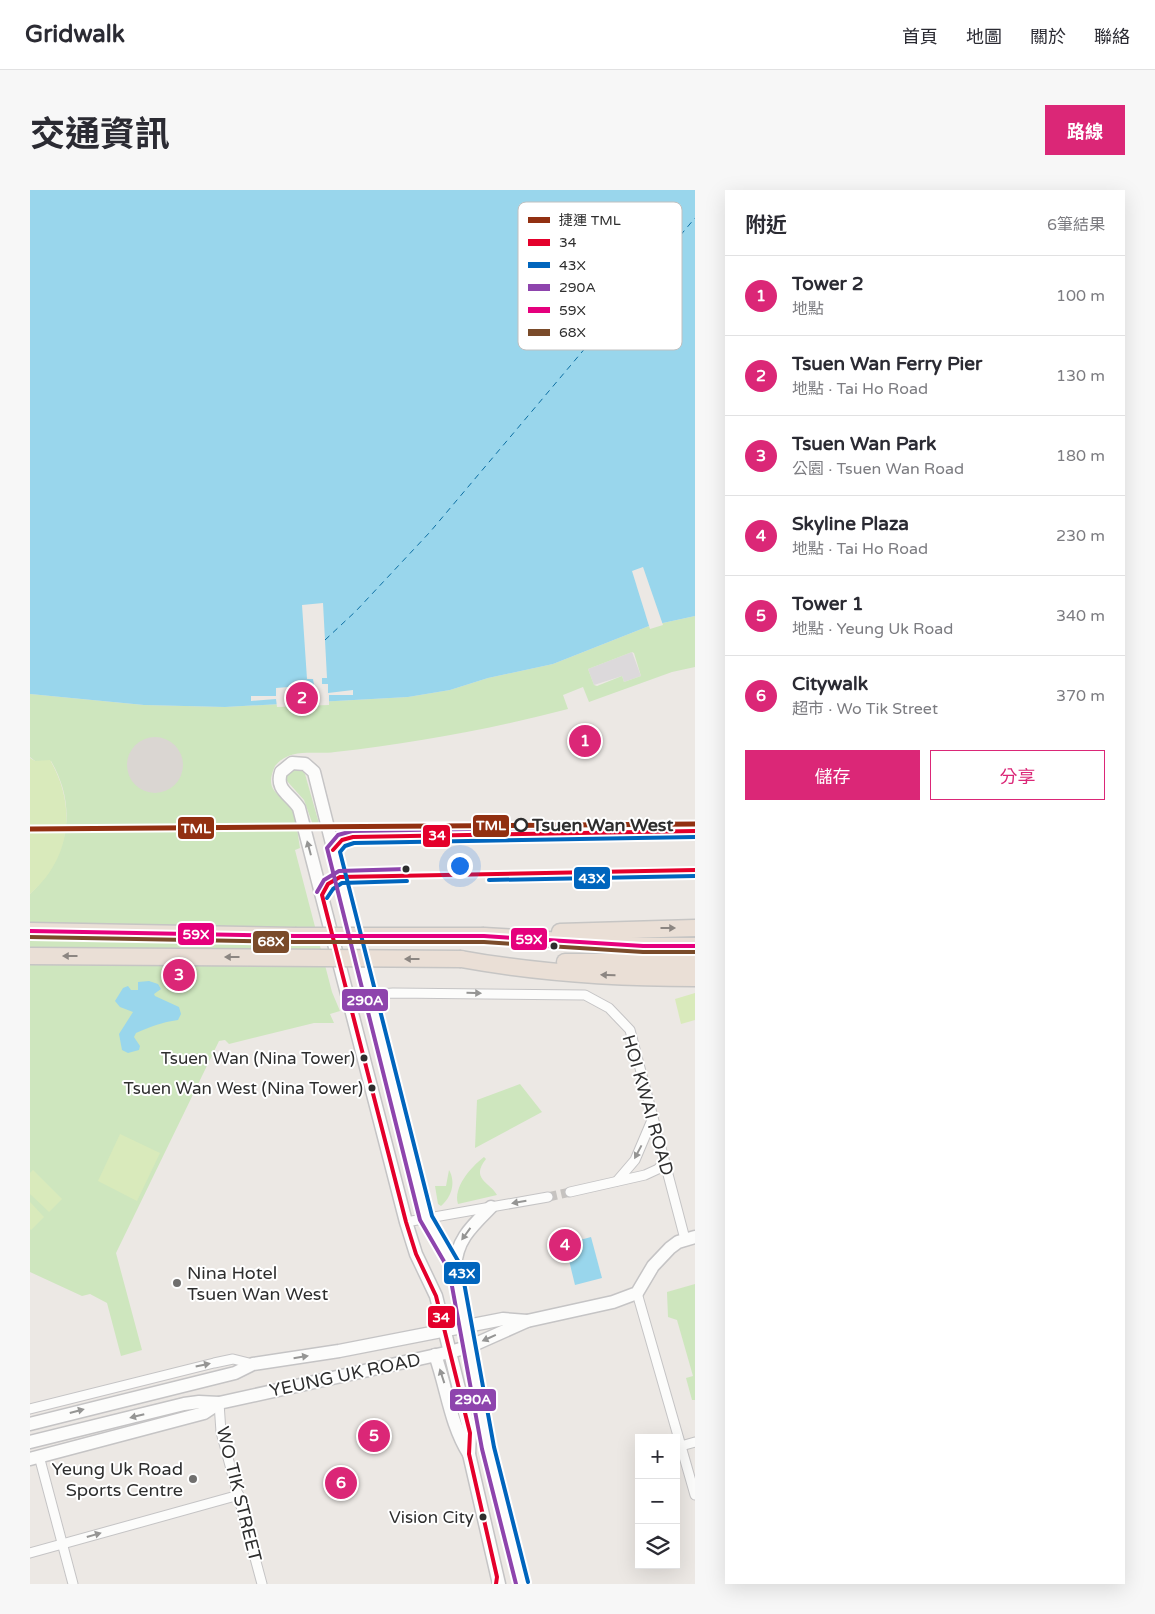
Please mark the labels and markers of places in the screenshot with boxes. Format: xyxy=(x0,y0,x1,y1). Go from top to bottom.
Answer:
pin: 2 xyxy=(286,679,318,717)
pin: 1 xyxy=(569,722,601,760)
place label: Tsuen Wan West xyxy=(531,814,673,836)
marker: Tsuen Wan West xyxy=(514,818,528,832)
unlabelled marker xyxy=(401,864,411,874)
unlabelled marker xyxy=(549,941,559,951)
pin: 3 xyxy=(163,956,195,994)
place label: Tsuen Wan (Nina Tower) xyxy=(161,1048,355,1069)
marker: Tsuen Wan (Nina Tower) xyxy=(359,1053,369,1063)
place label: Tsuen Wan West (Nina Tower) xyxy=(124,1078,363,1099)
marker: Tsuen Wan West (Nina Tower) xyxy=(367,1083,377,1093)
pin: 4 xyxy=(549,1226,581,1264)
place label: Nina Hotel Tsuen Wan West xyxy=(187,1262,328,1305)
marker: Nina Hotel Tsuen Wan West xyxy=(171,1277,183,1289)
pin: 5 xyxy=(358,1417,390,1455)
place label: Yeung Uk Road Sports Centre xyxy=(52,1458,183,1501)
pin: 6 xyxy=(325,1464,357,1502)
marker: Yeung Uk Road Sports Centre xyxy=(187,1473,199,1485)
place label: Vision City xyxy=(389,1507,474,1528)
marker: Vision City xyxy=(478,1512,488,1522)

